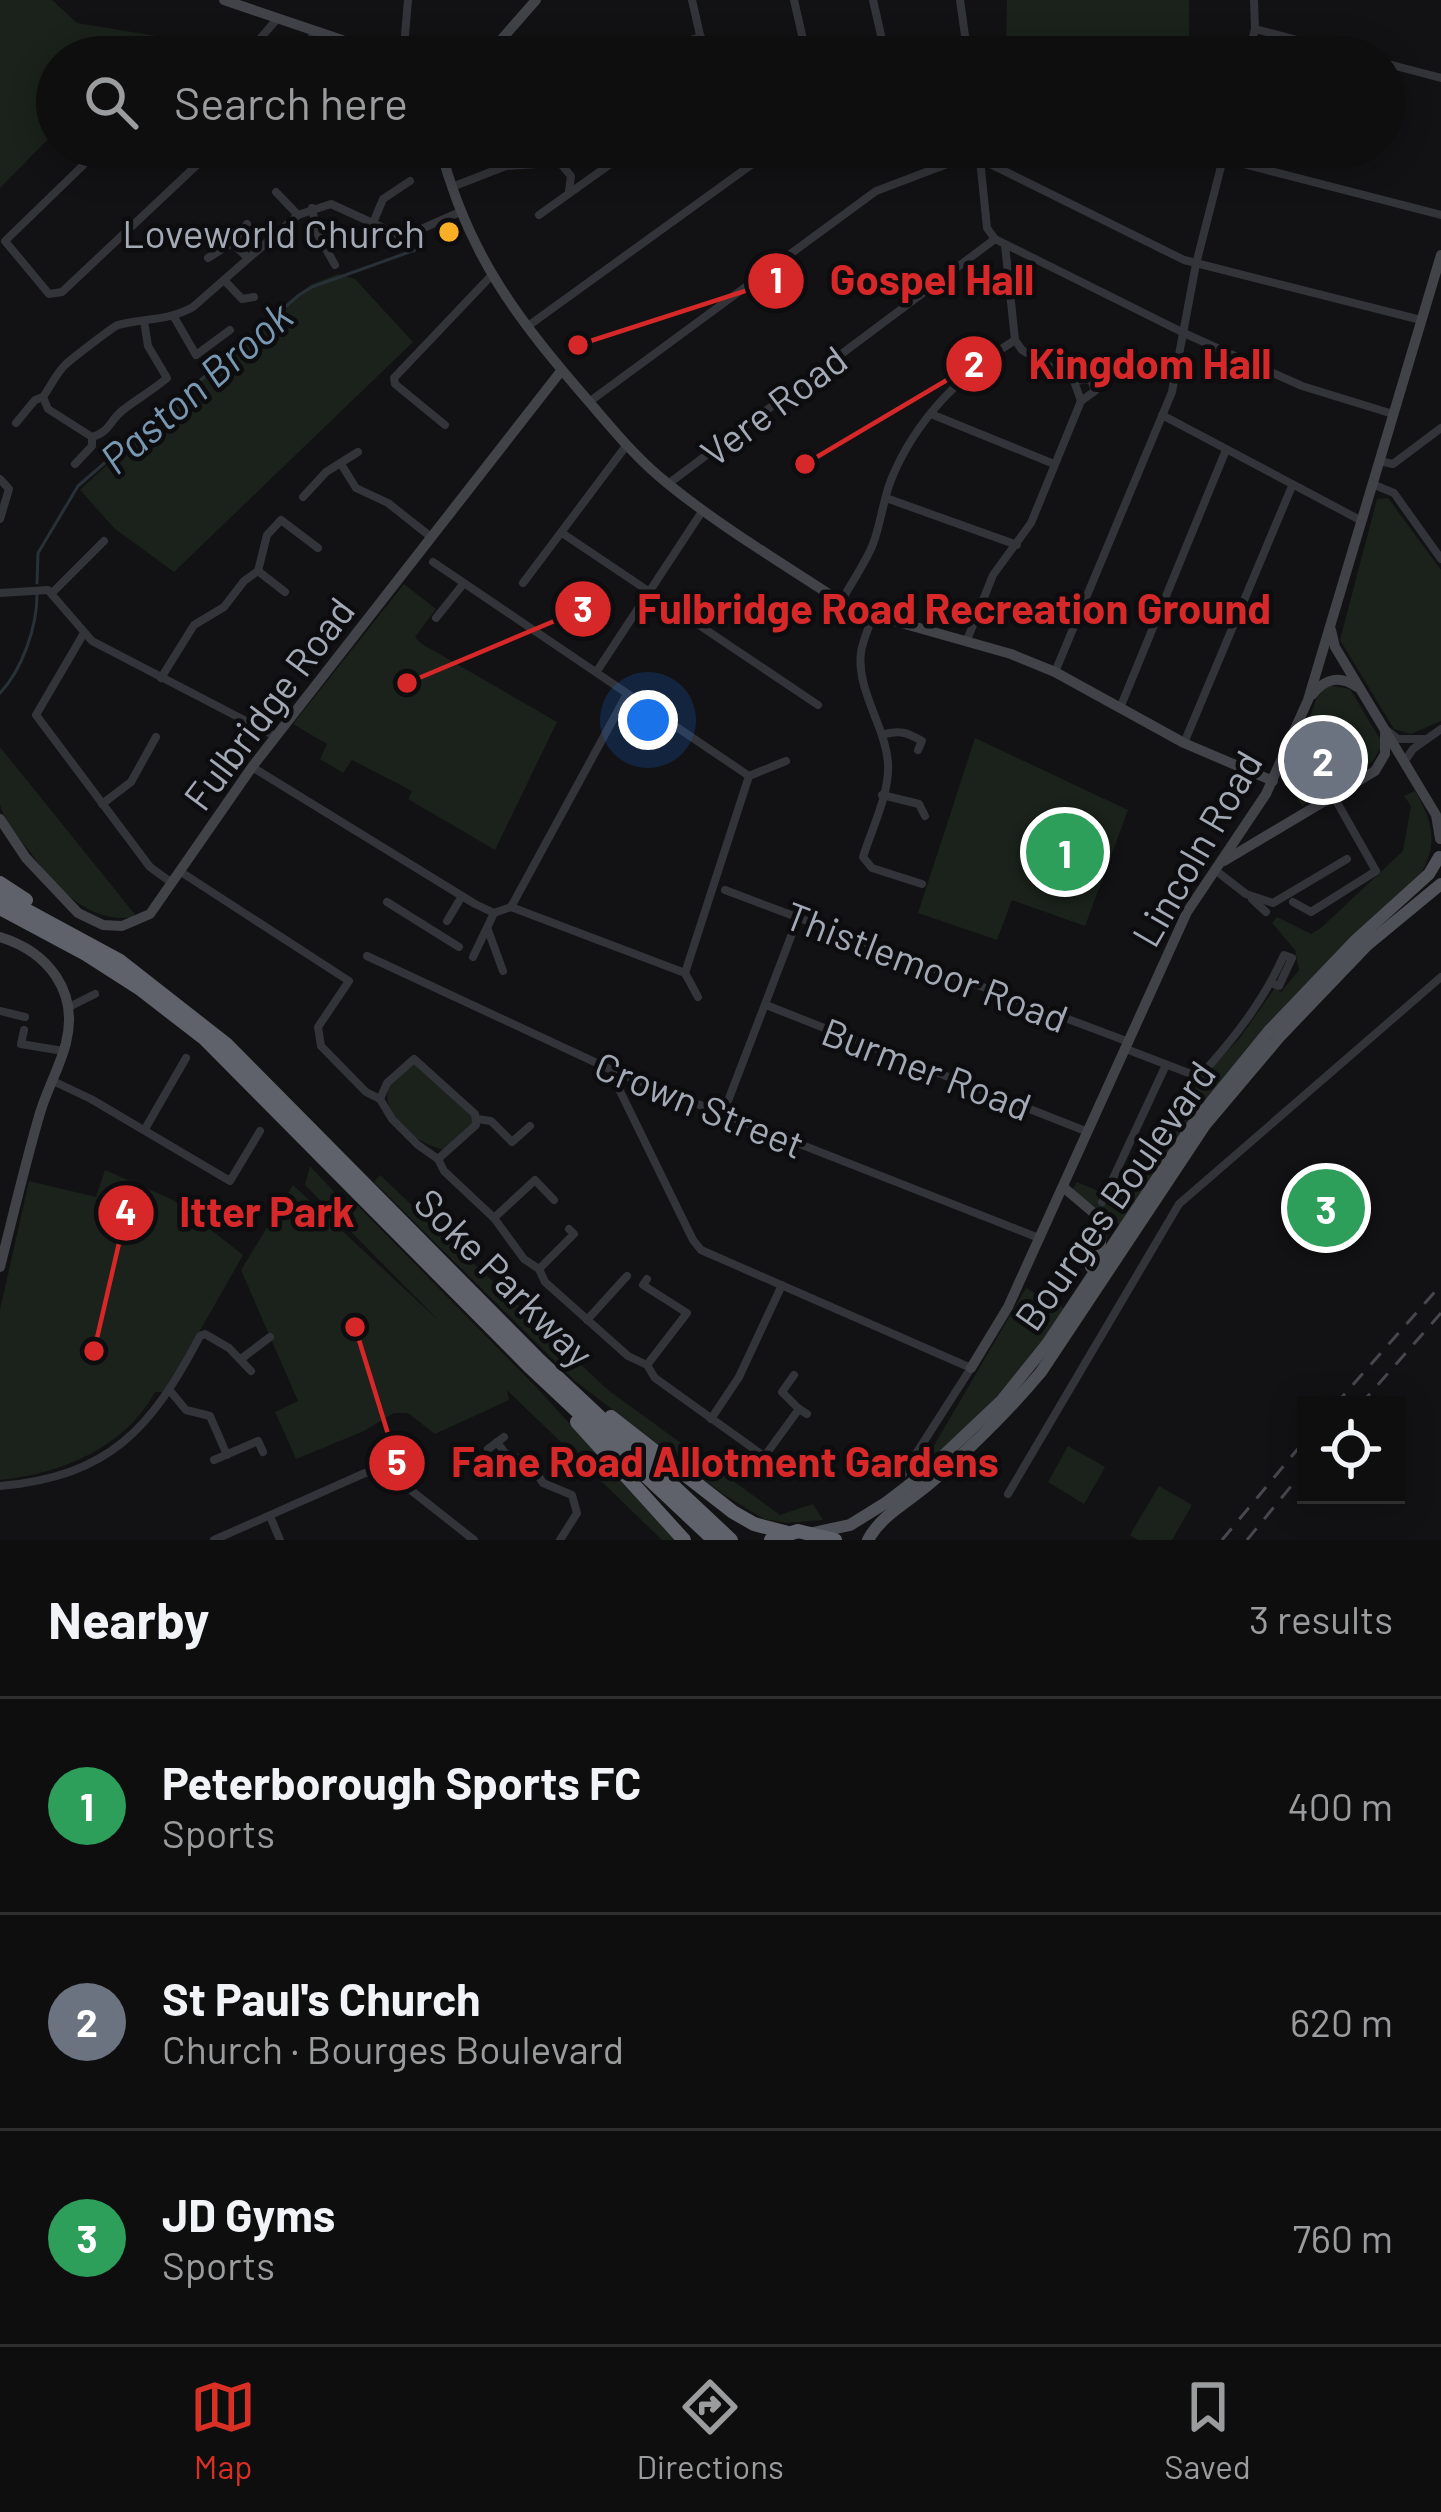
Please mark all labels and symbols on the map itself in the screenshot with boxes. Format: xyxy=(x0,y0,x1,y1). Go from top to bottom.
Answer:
place label: Loveworld Church xyxy=(122,209,425,256)
marker: Loveworld Church xyxy=(436,219,462,245)
callout: Gospel Hall xyxy=(746,242,1058,320)
text: Gospel Hall xyxy=(830,253,1034,303)
text: 1 xyxy=(770,257,782,300)
water label: Paston Brook xyxy=(89,289,301,483)
callout: Kingdom Hall xyxy=(944,325,1295,403)
street label: Vere Road xyxy=(691,335,855,475)
text: Kingdom Hall xyxy=(1028,337,1272,388)
text: 2 xyxy=(964,341,984,384)
callout: Fulbridge Road Recreation Ground xyxy=(553,570,1295,648)
text: Fulbridge Road Recreation Ground xyxy=(637,582,1271,633)
text: 3 xyxy=(573,586,593,629)
street label: Fulbridge Road xyxy=(173,587,363,819)
your location xyxy=(618,690,678,750)
pin: 2 xyxy=(1284,715,1362,805)
street label: Lincoln Road xyxy=(1121,742,1271,954)
pin: 1 xyxy=(1026,807,1104,897)
street label: Thistlemoor Road xyxy=(779,891,1075,1041)
street label: Burmer Road xyxy=(816,1007,1038,1129)
street label: Crown Street xyxy=(588,1041,812,1167)
street label: Bourges Boulevard xyxy=(1004,1052,1224,1338)
pin: 3 xyxy=(1287,1163,1365,1253)
callout: Itter Park xyxy=(96,1174,379,1252)
street label: Soke Parkway xyxy=(406,1178,604,1376)
text: Itter Park xyxy=(179,1185,355,1235)
text: 4 xyxy=(115,1189,137,1232)
callout: Fane Road Allotment Gardens xyxy=(367,1424,1023,1502)
text: Fane Road Allotment Gardens xyxy=(451,1435,999,1485)
text: 5 xyxy=(387,1439,407,1482)

